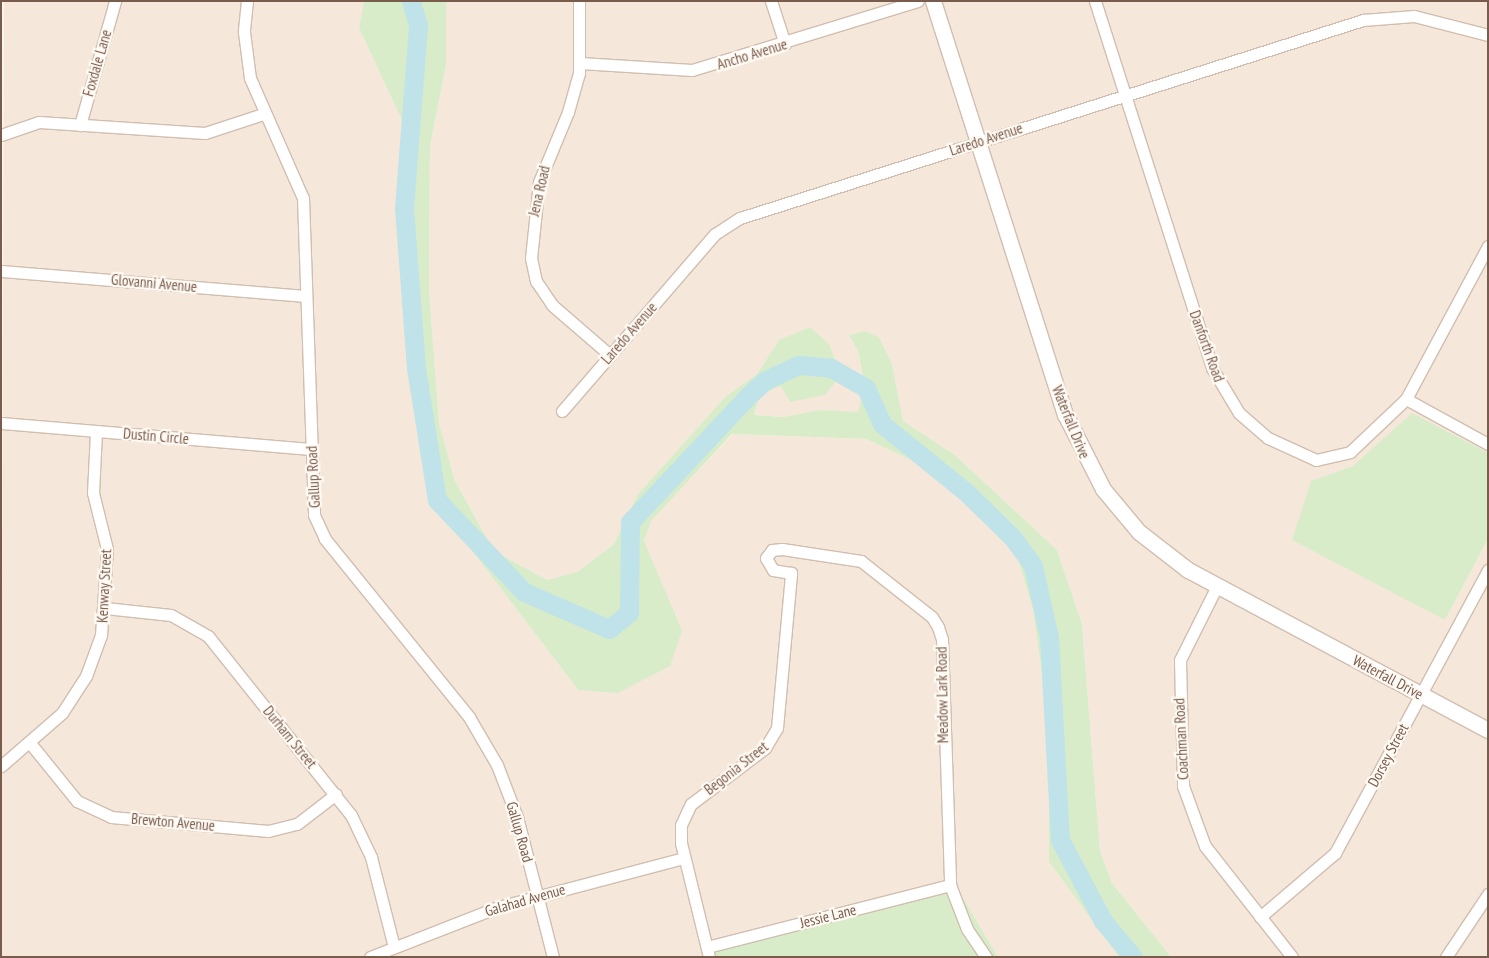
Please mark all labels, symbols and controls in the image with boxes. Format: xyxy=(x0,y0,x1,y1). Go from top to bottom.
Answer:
street label: Foxdale Lane xyxy=(79,27,115,99)
street label: Ancho Avenue xyxy=(714,35,790,73)
street label: Laredo Avenue xyxy=(947,119,1025,159)
street label: Jena Road xyxy=(524,164,554,218)
street label: Glovanni Avenue xyxy=(110,270,198,296)
street label: Laredo Avenue xyxy=(597,298,661,368)
street label: Danforth Road xyxy=(1186,308,1228,384)
street label: Waterfall Drive xyxy=(1048,383,1094,461)
street label: Dustin Circle xyxy=(122,424,190,448)
street label: Gallup Road xyxy=(302,445,324,509)
street label: Kenway Street xyxy=(93,548,115,624)
street label: Meadow Lark Road xyxy=(932,646,952,744)
street label: Waterfall Drive xyxy=(1350,651,1426,703)
street label: Coachman Road xyxy=(1170,698,1192,780)
street label: Durham Street xyxy=(259,702,321,772)
street label: Dorsey Street xyxy=(1364,720,1412,790)
street label: Begonia Street xyxy=(700,737,772,799)
street label: Gallup Road xyxy=(503,800,537,864)
street label: Brewton Avenue xyxy=(130,809,216,835)
street label: Galahad Avenue xyxy=(483,880,567,920)
street label: Jessie Lane xyxy=(798,900,858,932)

